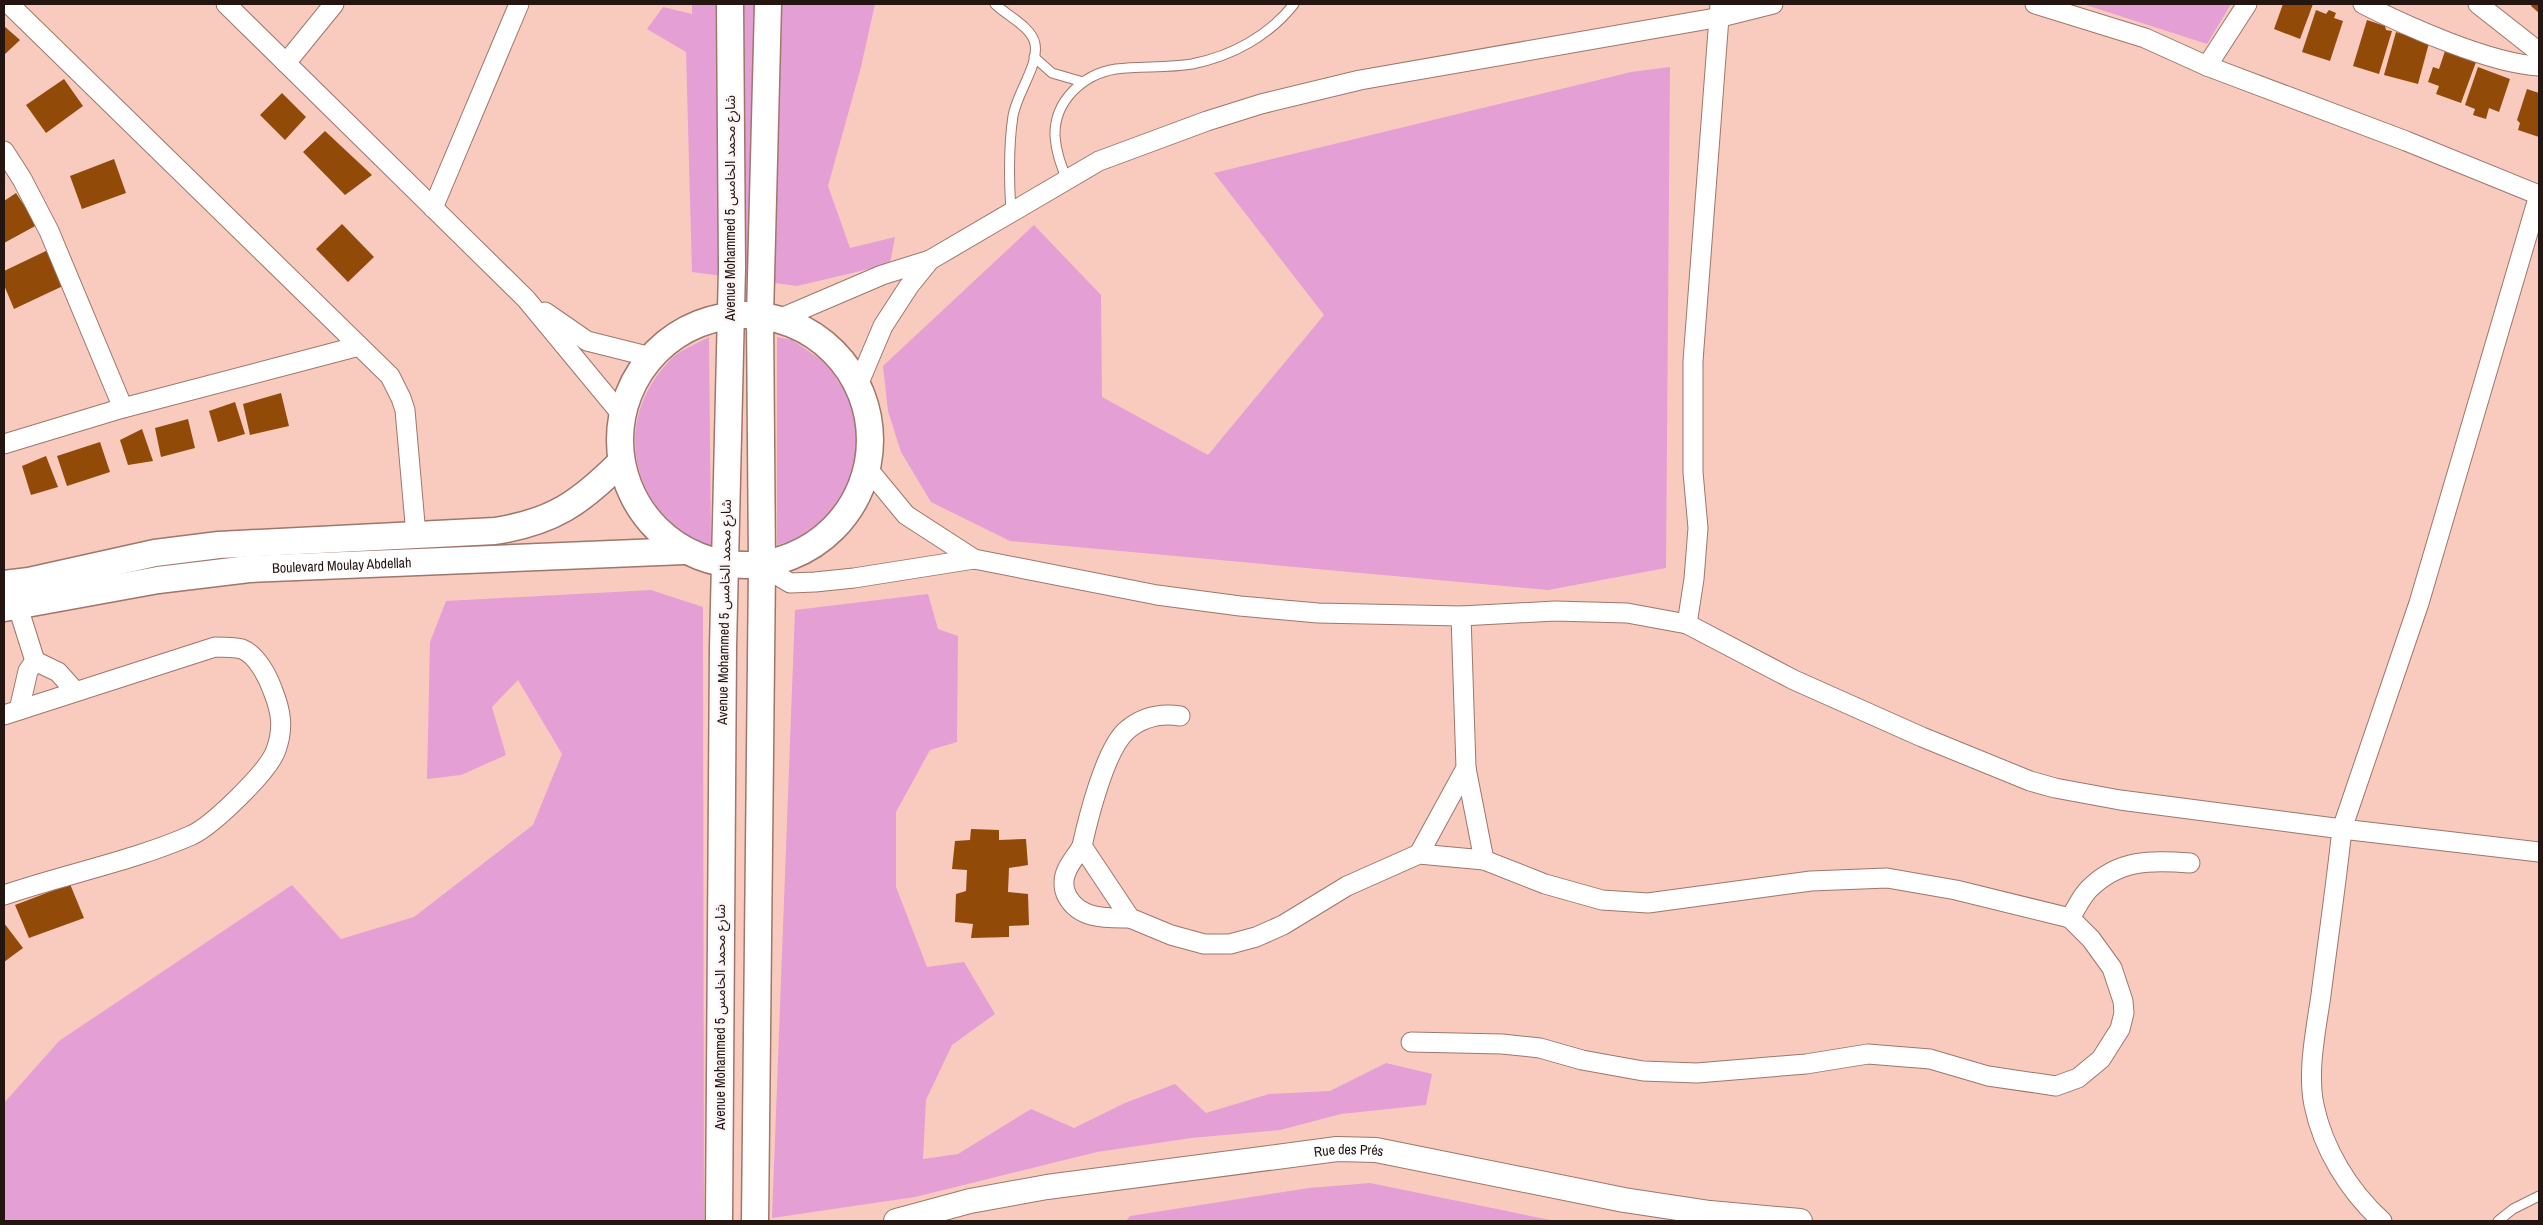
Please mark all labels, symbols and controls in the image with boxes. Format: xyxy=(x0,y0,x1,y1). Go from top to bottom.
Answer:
street label: Avenue Mohammed 5 شارع محمد الخامس xyxy=(721,95,741,322)
street label: Avenue Mohammed 5 شارع محمد الخامس xyxy=(713,499,737,726)
street label: Boulevard Moulay Abdellah xyxy=(272,553,412,577)
street label: Avenue Mohammed 5 شارع محمد الخامس xyxy=(711,904,731,1131)
street label: Rue des Prés xyxy=(1313,1140,1385,1161)

